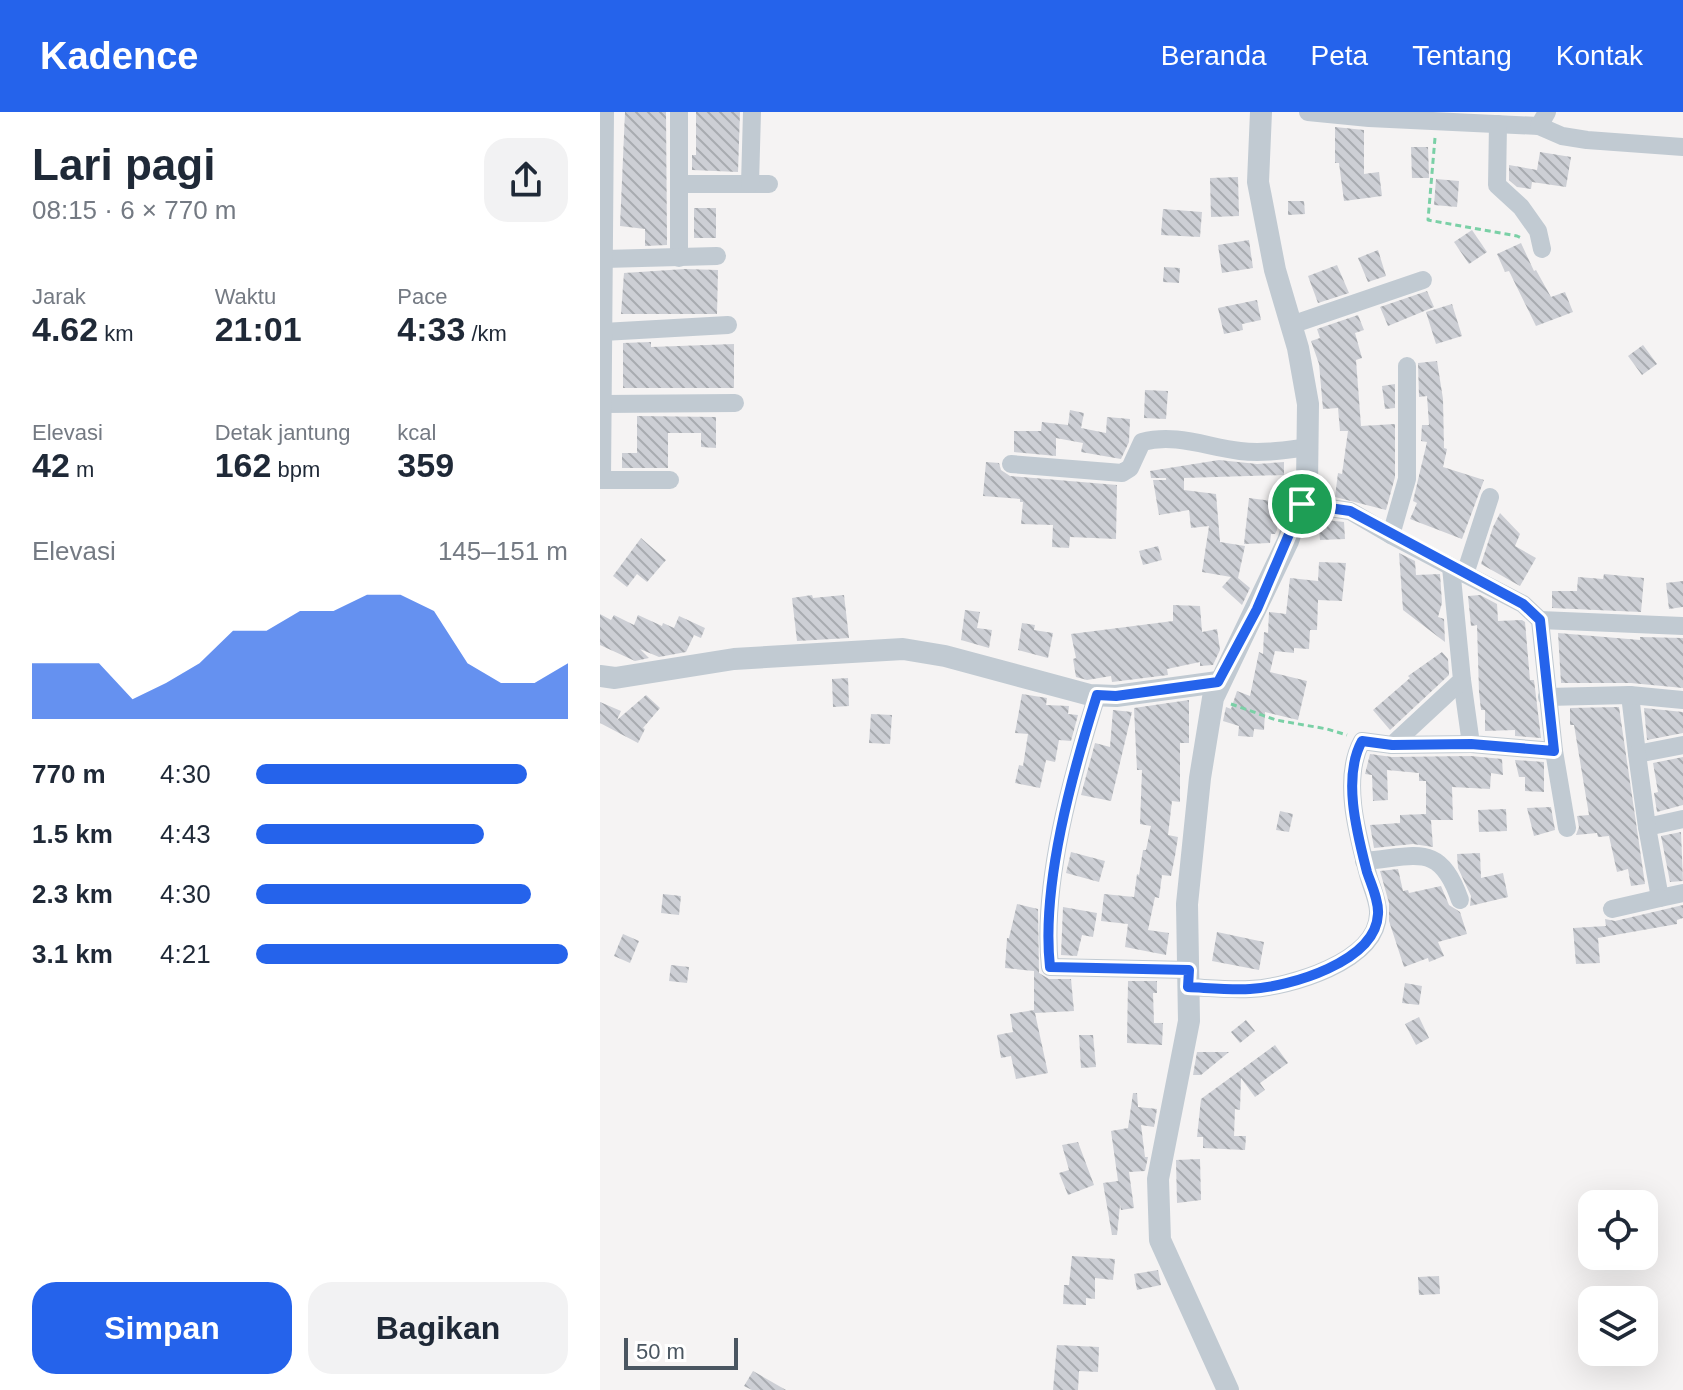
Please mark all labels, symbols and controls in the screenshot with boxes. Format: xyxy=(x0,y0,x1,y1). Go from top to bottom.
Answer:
text: Kadence xyxy=(40,35,198,77)
text: Beranda xyxy=(1161,40,1267,71)
text: Peta xyxy=(1311,40,1368,71)
text: Tentang xyxy=(1412,40,1512,71)
text: Kontak xyxy=(1556,40,1643,71)
button: share xyxy=(484,138,568,222)
text: Lari pagi xyxy=(32,140,215,189)
text: 08:15 · 6 × 770 m xyxy=(32,195,237,225)
text: Jarak xyxy=(32,284,86,309)
text: Waktu xyxy=(215,284,276,309)
text: Pace xyxy=(397,284,447,309)
text: 4.62 xyxy=(32,310,98,348)
text: 21:01 xyxy=(215,310,302,348)
text: 4:33 xyxy=(397,310,465,348)
text: km xyxy=(98,321,134,346)
text: /km xyxy=(465,321,507,346)
text: Elevasi xyxy=(32,420,103,445)
text: Detak jantung xyxy=(215,420,350,445)
text: kcal xyxy=(397,420,436,445)
text: 42 xyxy=(32,446,70,484)
text: 162 xyxy=(215,446,271,484)
text: 359 xyxy=(397,446,454,484)
text: m xyxy=(70,457,94,482)
text: bpm xyxy=(271,457,320,482)
pin xyxy=(1268,470,1336,538)
icon: arrive xyxy=(1280,482,1324,526)
text: Elevasi xyxy=(32,536,116,566)
text: 145–151 m xyxy=(438,536,568,566)
text: 770 m xyxy=(32,759,106,789)
text: 4:30 xyxy=(160,759,211,789)
text: 1.5 km xyxy=(32,819,113,849)
text: 4:43 xyxy=(160,819,211,849)
text: 2.3 km xyxy=(32,879,113,909)
text: 4:30 xyxy=(160,879,211,909)
text: 3.1 km xyxy=(32,939,113,969)
text: 4:21 xyxy=(160,939,211,969)
map controls xyxy=(1578,1190,1658,1366)
button: locate xyxy=(1578,1190,1658,1270)
button: Simpan xyxy=(32,1282,292,1374)
button: Bagikan xyxy=(308,1282,568,1374)
button: layers xyxy=(1578,1286,1658,1366)
scale bar xyxy=(624,1334,738,1370)
text: 50 m xyxy=(636,1339,685,1364)

